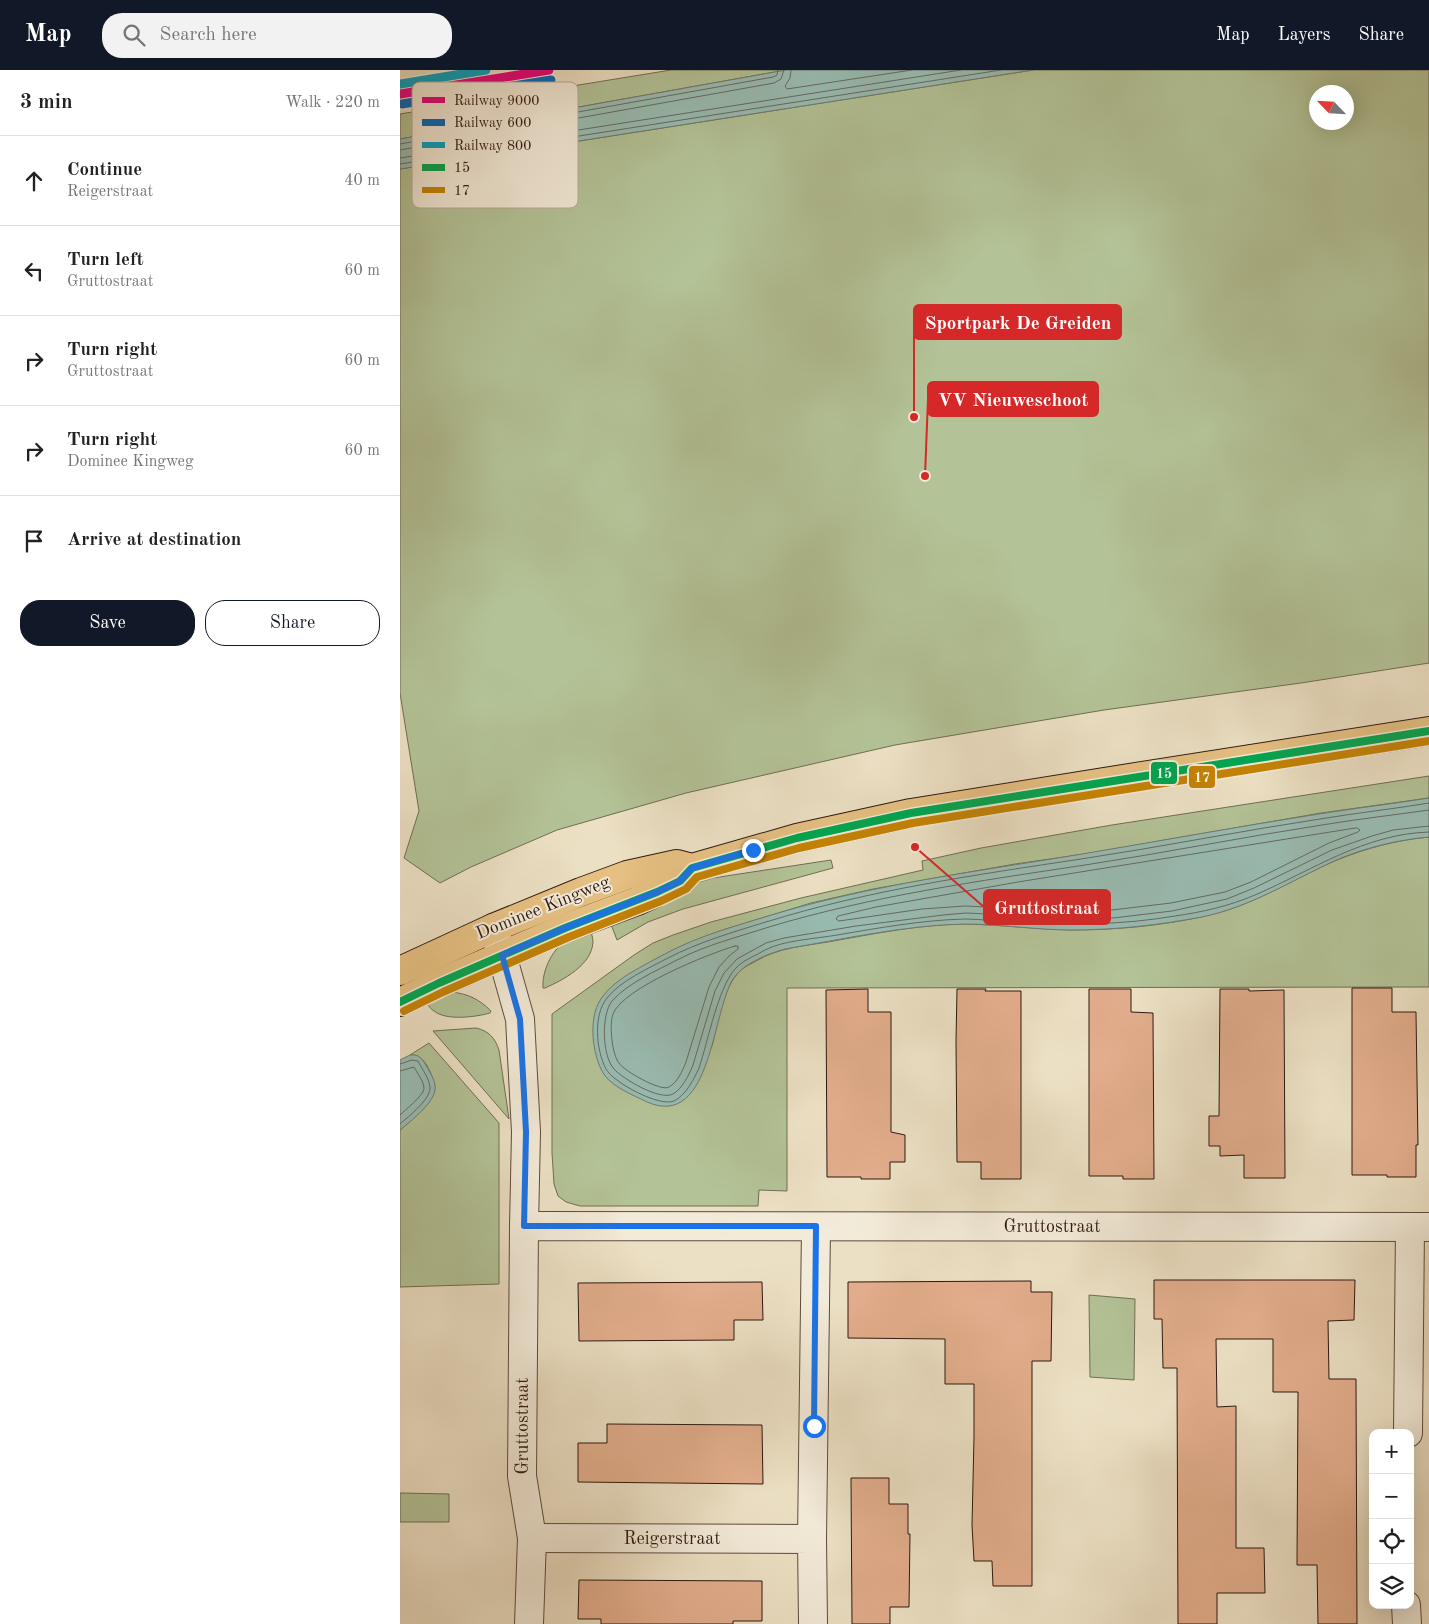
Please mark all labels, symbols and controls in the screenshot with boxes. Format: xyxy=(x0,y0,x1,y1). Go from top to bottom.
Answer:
search box xyxy=(102,13,452,58)
icon: search xyxy=(120,21,148,49)
text: Map xyxy=(25,23,72,47)
text: Search here xyxy=(160,26,257,45)
text: Map xyxy=(1216,26,1250,44)
text: Layers xyxy=(1278,26,1330,44)
text: Share xyxy=(1358,26,1404,44)
legend xyxy=(412,82,578,208)
north arrow xyxy=(1309,85,1354,130)
text: 3 min xyxy=(20,92,73,113)
text: Railway 9000 xyxy=(454,94,539,108)
text: Walk · 220 m xyxy=(285,95,380,111)
text: Railway 600 xyxy=(454,116,531,130)
text: Railway 800 xyxy=(454,139,531,153)
text: Continue xyxy=(67,161,142,180)
text: 15 xyxy=(454,161,470,175)
icon: ahead xyxy=(20,167,48,195)
text: 40 m xyxy=(344,173,380,189)
text: Reigerstraat xyxy=(67,184,153,200)
text: 17 xyxy=(454,184,470,198)
text: Turn left xyxy=(67,251,144,270)
icon: left xyxy=(20,257,48,285)
text: 60 m xyxy=(344,263,380,279)
text: Gruttostraat xyxy=(67,274,153,290)
callout: Sportpark De Greiden xyxy=(914,305,1121,339)
text: Sportpark De Greiden xyxy=(925,315,1111,334)
text: Turn right xyxy=(67,341,157,360)
icon: right xyxy=(20,347,48,375)
text: 60 m xyxy=(344,353,380,369)
text: Gruttostraat xyxy=(67,364,153,380)
callout: VV Nieuweschoot xyxy=(928,382,1098,416)
text: VV Nieuweschoot xyxy=(938,392,1088,411)
text: Turn right xyxy=(67,431,157,450)
icon: right xyxy=(20,437,48,465)
text: 60 m xyxy=(344,443,380,459)
text: Dominee Kingweg xyxy=(67,454,194,470)
icon: arrive xyxy=(20,527,48,555)
text: Arrive at destination xyxy=(67,531,241,550)
button: Save xyxy=(20,600,195,646)
button: Share xyxy=(205,600,380,646)
line badge: 15 xyxy=(1150,761,1178,785)
line badge: 17 xyxy=(1188,765,1216,789)
text: 15 xyxy=(1156,767,1172,781)
text: 17 xyxy=(1194,771,1210,785)
route end xyxy=(742,839,765,862)
street label: Dominee Kingweg xyxy=(474,873,613,943)
callout: Gruttostraat xyxy=(984,890,1110,924)
text: Gruttostraat xyxy=(994,900,1100,919)
street label: Gruttostraat xyxy=(1003,1218,1101,1236)
street label: Gruttostraat xyxy=(514,1377,532,1475)
route start xyxy=(803,1415,826,1438)
map controls xyxy=(1369,1429,1414,1609)
button: + xyxy=(1369,1429,1414,1474)
button: − xyxy=(1369,1474,1414,1519)
button: locate xyxy=(1369,1519,1414,1564)
street label: Reigerstraat xyxy=(624,1530,720,1548)
button: layers xyxy=(1369,1564,1414,1609)

